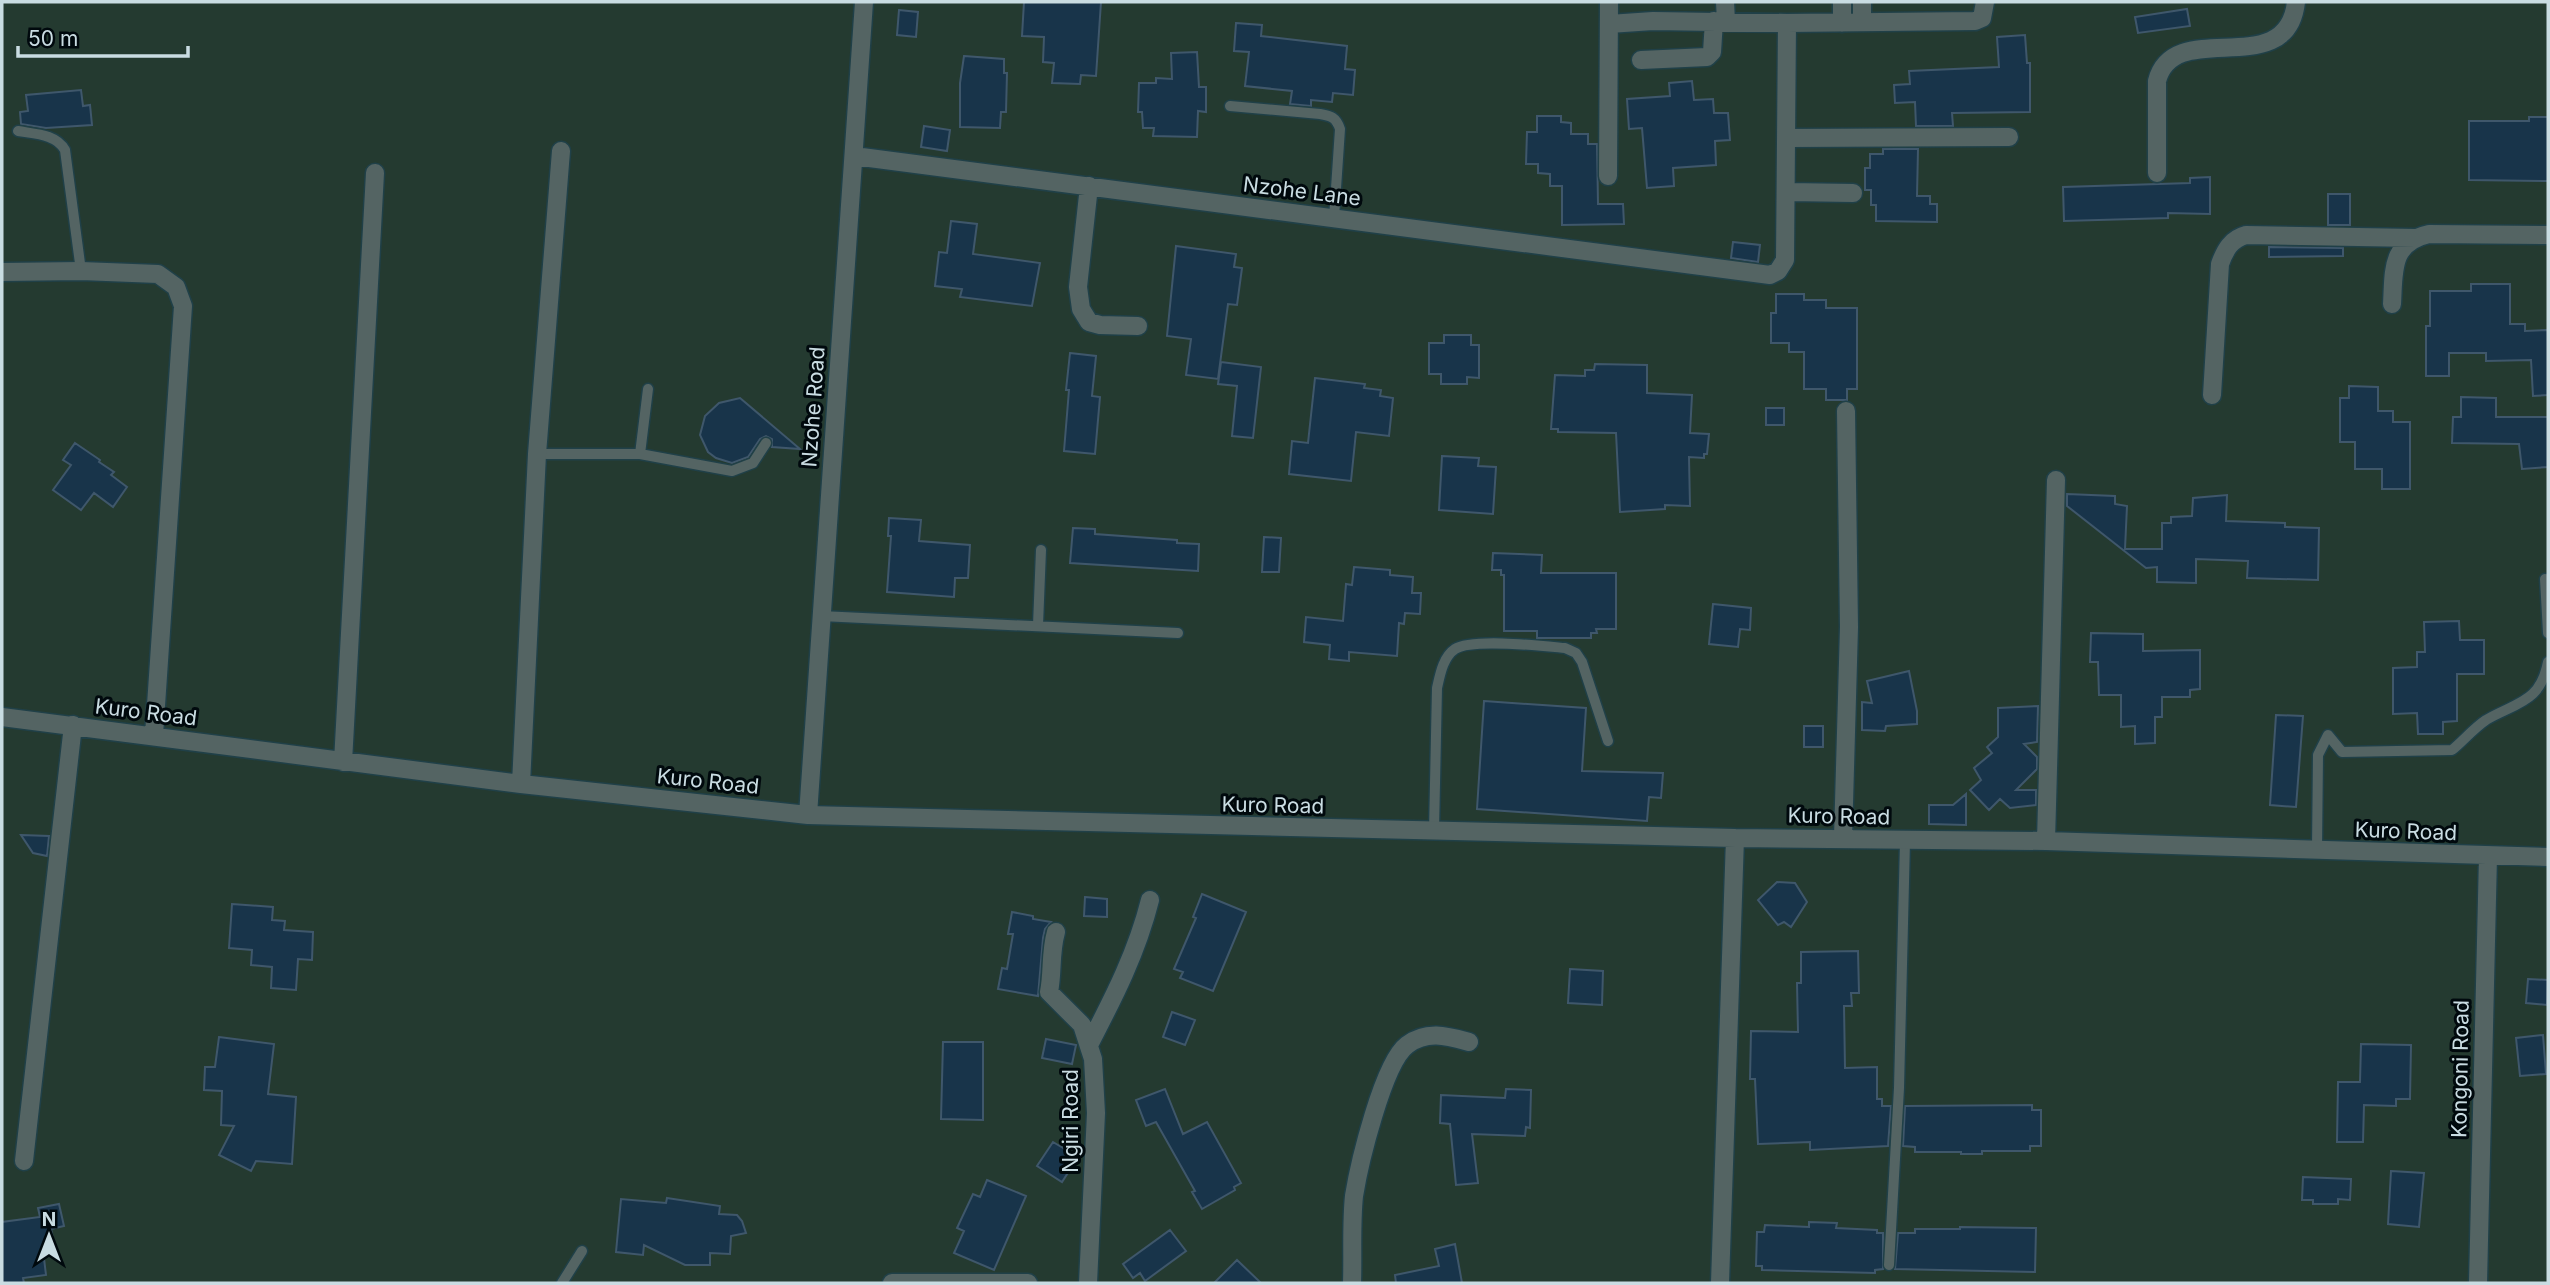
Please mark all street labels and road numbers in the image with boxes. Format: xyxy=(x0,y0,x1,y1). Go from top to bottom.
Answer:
street label: Nzohe Lane xyxy=(1242,171,1362,211)
street label: Nzohe Road xyxy=(796,346,830,468)
street label: Kuro Road xyxy=(94,693,198,731)
street label: Kuro Road xyxy=(656,763,760,799)
street label: Kuro Road xyxy=(1222,792,1324,818)
street label: Kuro Road xyxy=(1788,803,1890,829)
street label: Kuro Road xyxy=(2354,817,2458,845)
street label: Kongoni Road xyxy=(2446,1000,2474,1138)
street label: Ngiri Road xyxy=(1058,1069,1083,1173)

